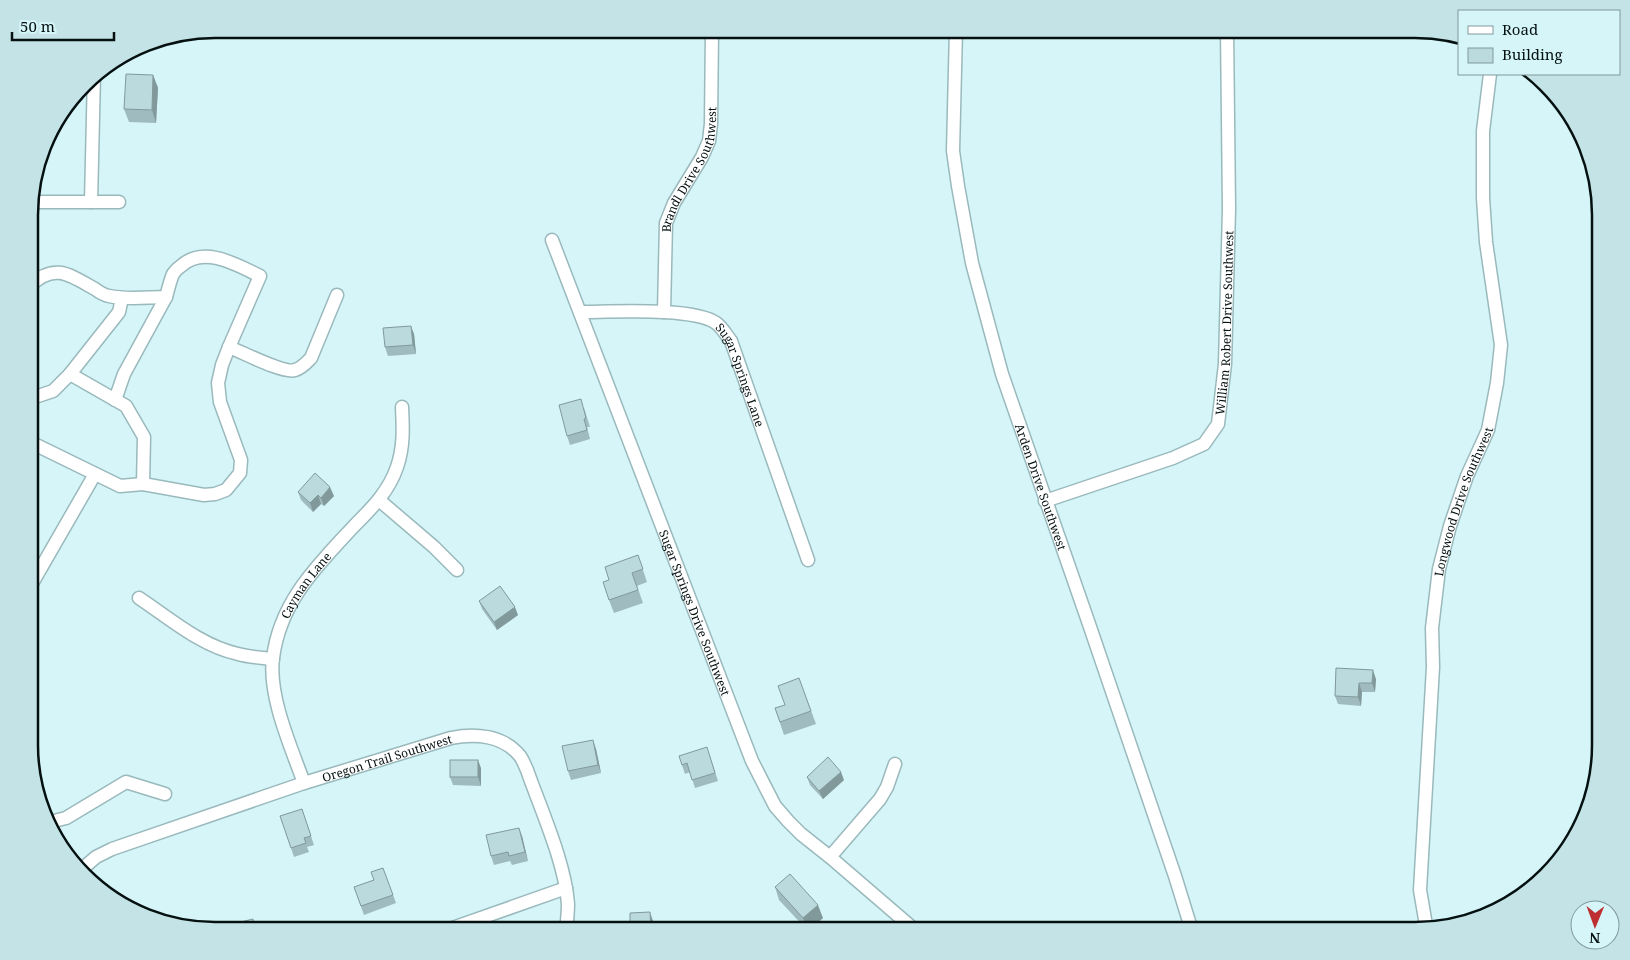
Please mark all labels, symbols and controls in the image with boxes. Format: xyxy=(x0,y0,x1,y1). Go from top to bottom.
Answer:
scale bar xyxy=(12,10,115,42)
legend xyxy=(1458,10,1620,75)
text: 50 m xyxy=(20,16,55,36)
text: Road xyxy=(1502,19,1538,39)
text: Building xyxy=(1502,44,1563,64)
street label: Brandl Drive Southwest xyxy=(657,107,720,232)
street label: William Robert Drive Southwest xyxy=(1211,230,1237,416)
street label: Sugar Springs Lane xyxy=(712,319,769,429)
street label: Arden Drive Southwest xyxy=(1011,421,1071,552)
street label: Longwood Drive Southwest xyxy=(1430,426,1497,577)
street label: Sugar Springs Drive Southwest xyxy=(655,527,735,698)
street label: Cayman Lane xyxy=(276,548,335,621)
street label: Oregon Trail Southwest xyxy=(320,730,454,786)
north arrow xyxy=(1570,900,1620,950)
text: N xyxy=(1589,929,1600,948)

